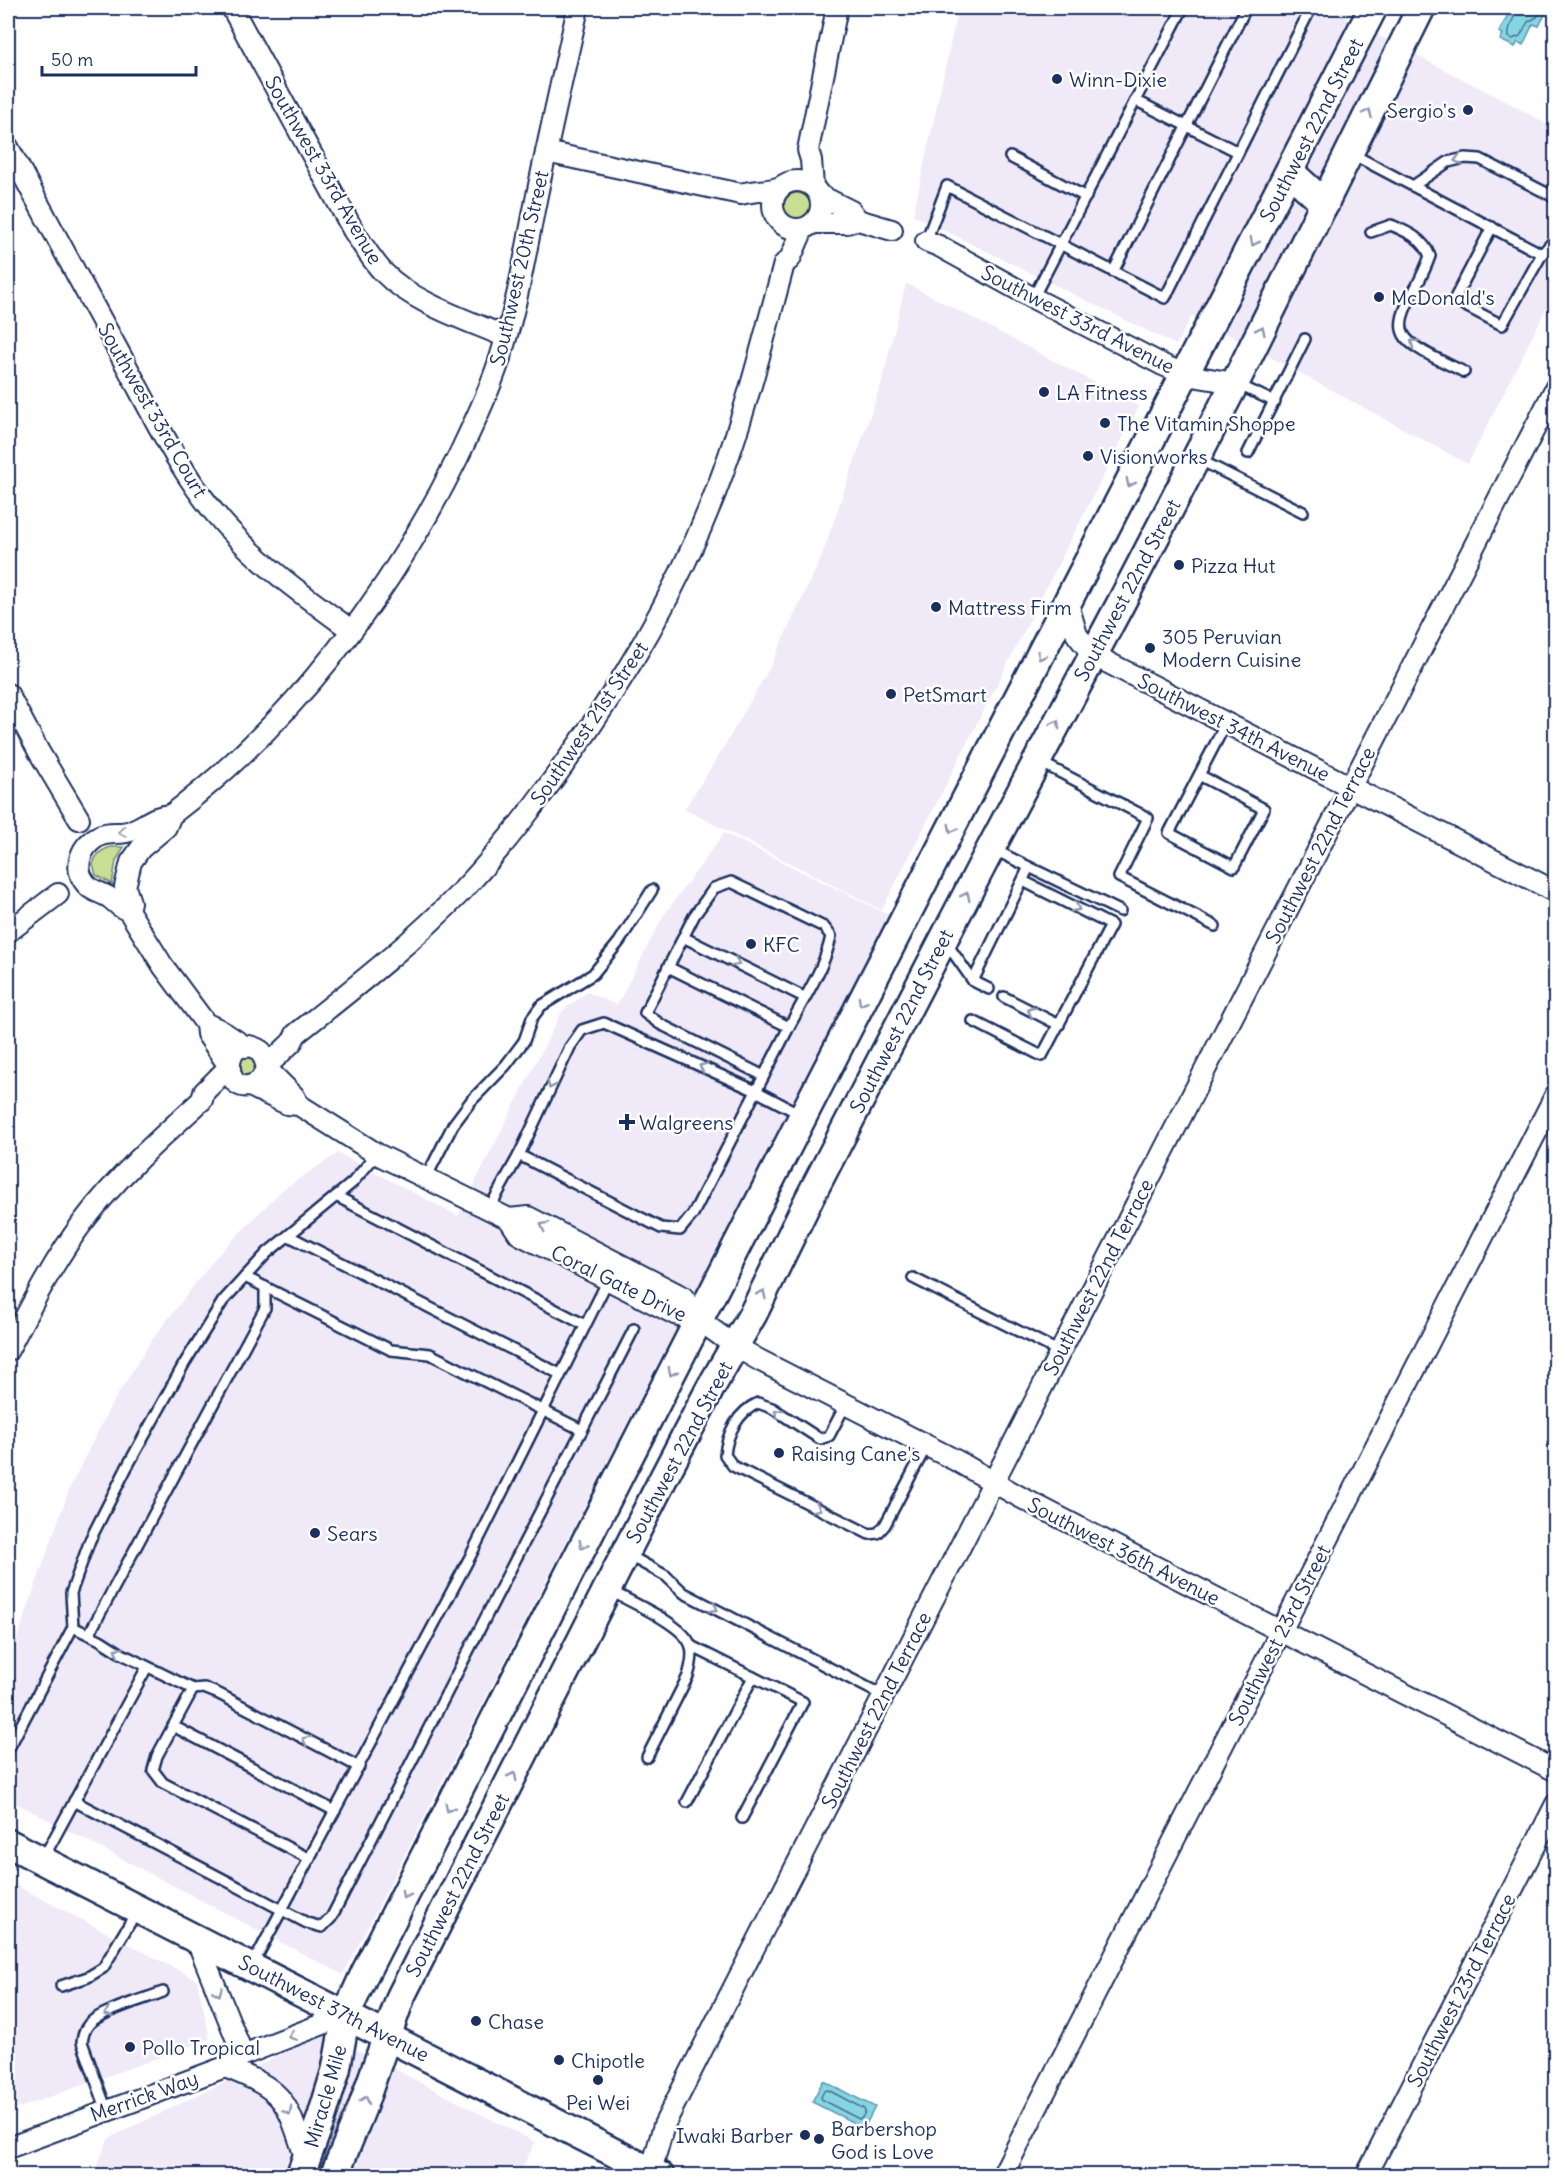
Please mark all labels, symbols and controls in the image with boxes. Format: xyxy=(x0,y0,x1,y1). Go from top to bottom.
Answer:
street label: Southwest 22nd Street xyxy=(1254,34,1368,226)
scale bar xyxy=(42,39,196,77)
text: 50 m xyxy=(51,48,93,71)
place label: Winn-Dixie xyxy=(1069,67,1167,92)
street label: Southwest 33rd Avenue xyxy=(260,71,388,269)
marker: Winn-Dixie xyxy=(1050,72,1064,86)
place label: Sergio's xyxy=(1387,98,1456,123)
marker: Sergio's xyxy=(1461,103,1475,117)
one-way arrow xyxy=(1361,108,1373,119)
one-way arrow xyxy=(1453,153,1463,166)
street label: Southwest 20th Street xyxy=(484,168,554,368)
one-way arrow xyxy=(1249,236,1261,247)
street label: Southwest 33rd Avenue xyxy=(977,259,1179,379)
place label: McDonald's xyxy=(1391,285,1495,310)
marker: McDonald's xyxy=(1372,290,1386,304)
street label: Southwest 33rd Court xyxy=(93,318,213,502)
one-way arrow xyxy=(1254,326,1266,337)
one-way arrow xyxy=(1409,339,1420,350)
place label: LA Fitness xyxy=(1056,380,1148,405)
marker: LA Fitness xyxy=(1037,385,1051,399)
place label: The Vitamin Shoppe xyxy=(1117,411,1296,436)
marker: The Vitamin Shoppe xyxy=(1098,416,1112,430)
place label: Visionworks xyxy=(1100,444,1208,469)
marker: Visionworks xyxy=(1081,449,1095,463)
one-way arrow xyxy=(1126,476,1137,487)
street label: Southwest 22nd Street xyxy=(1068,494,1186,685)
place label: Pizza Hut xyxy=(1191,553,1276,578)
marker: Pizza Hut xyxy=(1172,558,1186,572)
place label: Mattress Firm xyxy=(948,595,1072,620)
marker: Mattress Firm xyxy=(929,600,943,614)
place label: 305 Peruvian Modern Cuisine xyxy=(1162,624,1301,672)
street label: Southwest 21st Street xyxy=(525,636,653,810)
marker: 305 Peruvian Modern Cuisine xyxy=(1143,641,1157,655)
one-way arrow xyxy=(1037,649,1048,660)
street label: Southwest 34th Avenue xyxy=(1134,668,1334,786)
place label: PetSmart xyxy=(903,682,987,707)
marker: PetSmart xyxy=(884,687,898,701)
one-way arrow xyxy=(1049,719,1060,730)
street label: Southwest 22nd Terrace xyxy=(1260,743,1380,947)
one-way arrow xyxy=(948,823,959,833)
one-way arrow xyxy=(118,825,127,838)
one-way arrow xyxy=(958,892,970,903)
one-way arrow xyxy=(1070,900,1081,912)
street label: Southwest 22nd Street xyxy=(844,925,958,1117)
place label: KFC xyxy=(763,932,800,957)
marker: KFC xyxy=(744,937,758,951)
one-way arrow xyxy=(729,955,740,967)
one-way arrow xyxy=(858,996,869,1007)
one-way arrow xyxy=(1027,1007,1038,1018)
one-way arrow xyxy=(698,1062,709,1074)
one-way arrow xyxy=(547,1079,559,1090)
place label: Walgreens xyxy=(639,1110,733,1135)
marker: Walgreens xyxy=(620,1115,634,1129)
street label: Southwest 22nd Terrace xyxy=(1038,1175,1158,1379)
one-way arrow xyxy=(539,1221,550,1233)
street label: Coral Gate Drive xyxy=(547,1239,691,1327)
one-way arrow xyxy=(755,1290,767,1301)
street label: Southwest 22nd Street xyxy=(620,1356,738,1547)
one-way arrow xyxy=(668,1365,679,1376)
one-way arrow xyxy=(774,1408,784,1420)
place label: Raising Cane's xyxy=(791,1441,920,1466)
marker: Raising Cane's xyxy=(772,1446,786,1460)
street label: Southwest 36th Avenue xyxy=(1024,1492,1224,1610)
one-way arrow xyxy=(810,1501,821,1512)
place label: Sears xyxy=(327,1521,378,1546)
marker: Sears xyxy=(308,1526,322,1540)
one-way arrow xyxy=(579,1539,591,1550)
street label: Southwest 23rd Street xyxy=(1223,1540,1336,1730)
one-way arrow xyxy=(708,1601,718,1612)
street label: Southwest 22nd Terrace xyxy=(816,1608,936,1812)
one-way arrow xyxy=(114,1646,124,1658)
one-way arrow xyxy=(302,1736,313,1748)
one-way arrow xyxy=(505,1771,517,1782)
street label: Southwest 22nd Street xyxy=(400,1789,514,1981)
one-way arrow xyxy=(445,1801,457,1812)
one-way arrow xyxy=(401,1888,412,1899)
street label: Southwest 23rd Terrace xyxy=(1401,1889,1521,2091)
street label: Southwest 37th Avenue xyxy=(235,1949,433,2067)
one-way arrow xyxy=(211,1986,223,1997)
one-way arrow xyxy=(104,2006,115,2018)
place label: Chase xyxy=(488,2009,544,2034)
marker: Chase xyxy=(469,2014,483,2028)
one-way arrow xyxy=(287,2029,298,2041)
place label: Pollo Tropical xyxy=(142,2035,260,2060)
marker: Pollo Tropical xyxy=(123,2040,137,2054)
street label: Miracle Mile xyxy=(298,2042,352,2150)
place label: Chipotle xyxy=(571,2048,645,2073)
marker: Chipotle xyxy=(552,2053,566,2067)
street label: Merrick Way xyxy=(87,2065,201,2127)
marker: Pei Wei xyxy=(591,2073,605,2087)
place label: Pei Wei xyxy=(566,2090,630,2115)
one-way arrow xyxy=(358,2095,370,2106)
one-way arrow xyxy=(281,2105,292,2115)
place label: Barbershop God is Love xyxy=(831,2116,937,2164)
place label: Iwaki Barber xyxy=(676,2123,793,2148)
marker: Iwaki Barber xyxy=(798,2128,812,2142)
marker: Barbershop God is Love xyxy=(812,2132,826,2146)

